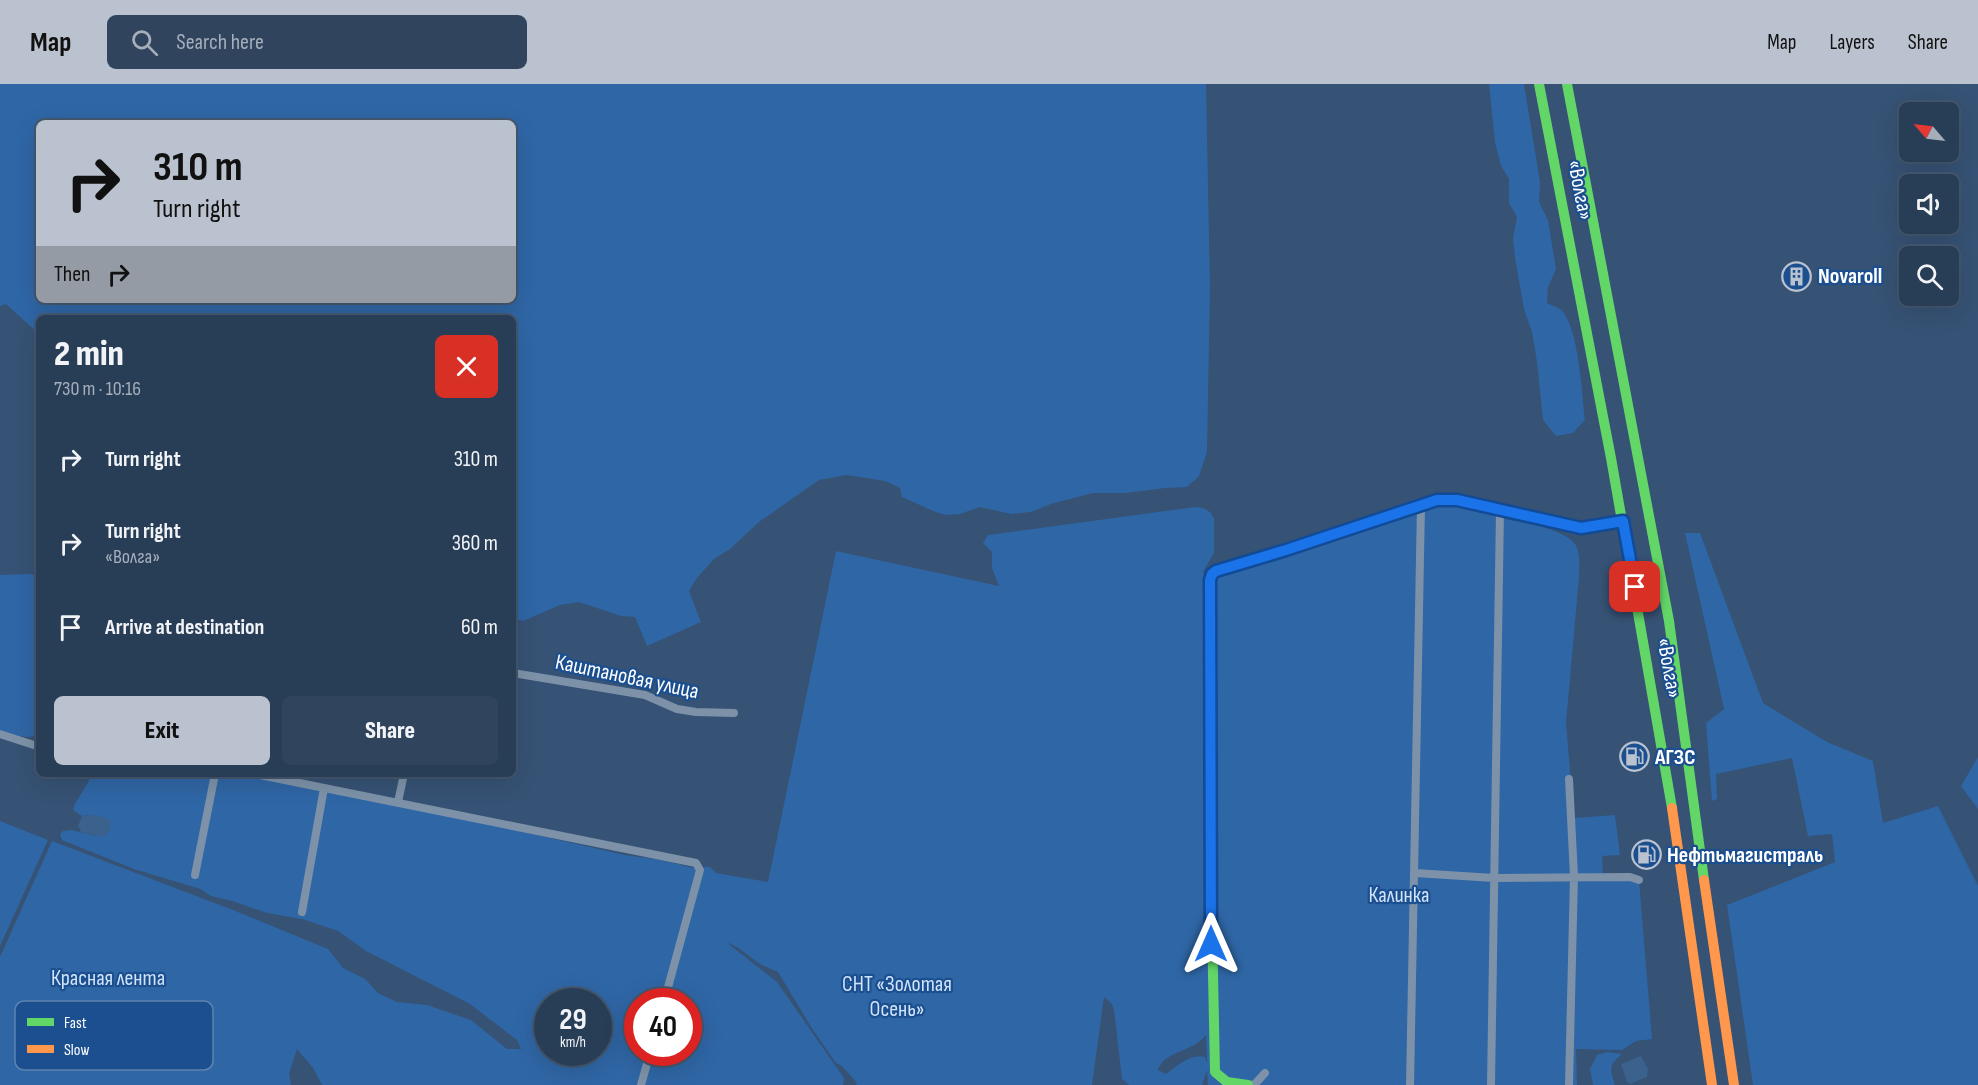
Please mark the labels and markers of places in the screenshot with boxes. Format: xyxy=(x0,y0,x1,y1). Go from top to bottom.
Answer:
building icon: Novaroll xyxy=(1781,260,1813,292)
place label: Novaroll xyxy=(1818,263,1882,290)
pin xyxy=(1609,561,1660,612)
fuel station icon: АГЗС xyxy=(1618,741,1650,773)
place label: АГЗС xyxy=(1654,744,1695,771)
fuel station icon: Нефтьмагистраль xyxy=(1630,839,1662,871)
place label: Нефтьмагистраль xyxy=(1667,842,1823,869)

